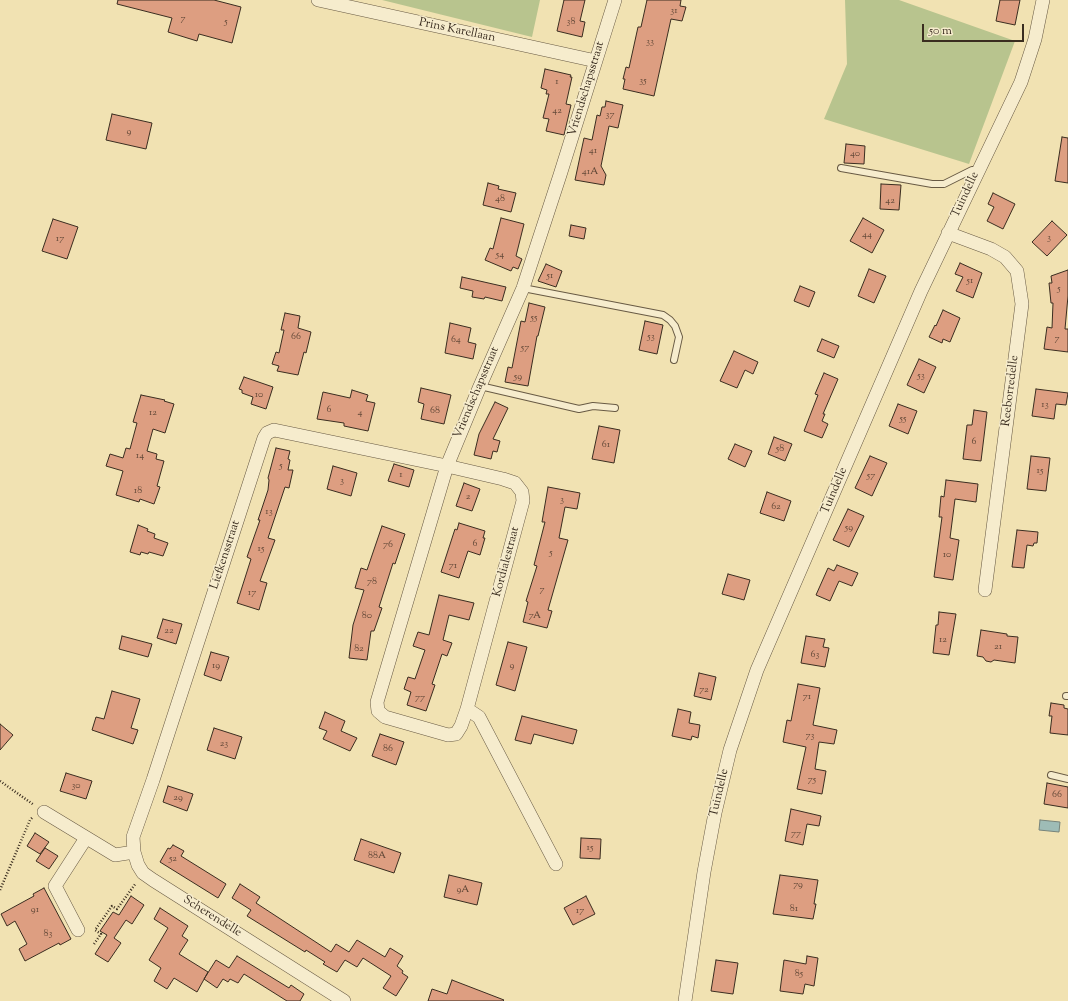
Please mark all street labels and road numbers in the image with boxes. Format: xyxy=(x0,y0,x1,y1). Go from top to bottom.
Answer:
street label: Prins Karellaan xyxy=(417,16,497,46)
street label: Vriendschapsstraat xyxy=(566,40,608,138)
street label: Tuindelle xyxy=(949,170,983,220)
street label: Vriendschapsstraat xyxy=(451,345,503,441)
street label: Reeborredelle xyxy=(1000,355,1022,427)
street label: Tuindelle xyxy=(819,466,851,516)
street label: Liefkensstraat xyxy=(208,519,244,591)
street label: Kordialestraat xyxy=(491,525,523,599)
street label: Tuindelle xyxy=(707,767,733,819)
street label: Scherendelle xyxy=(180,893,244,941)

